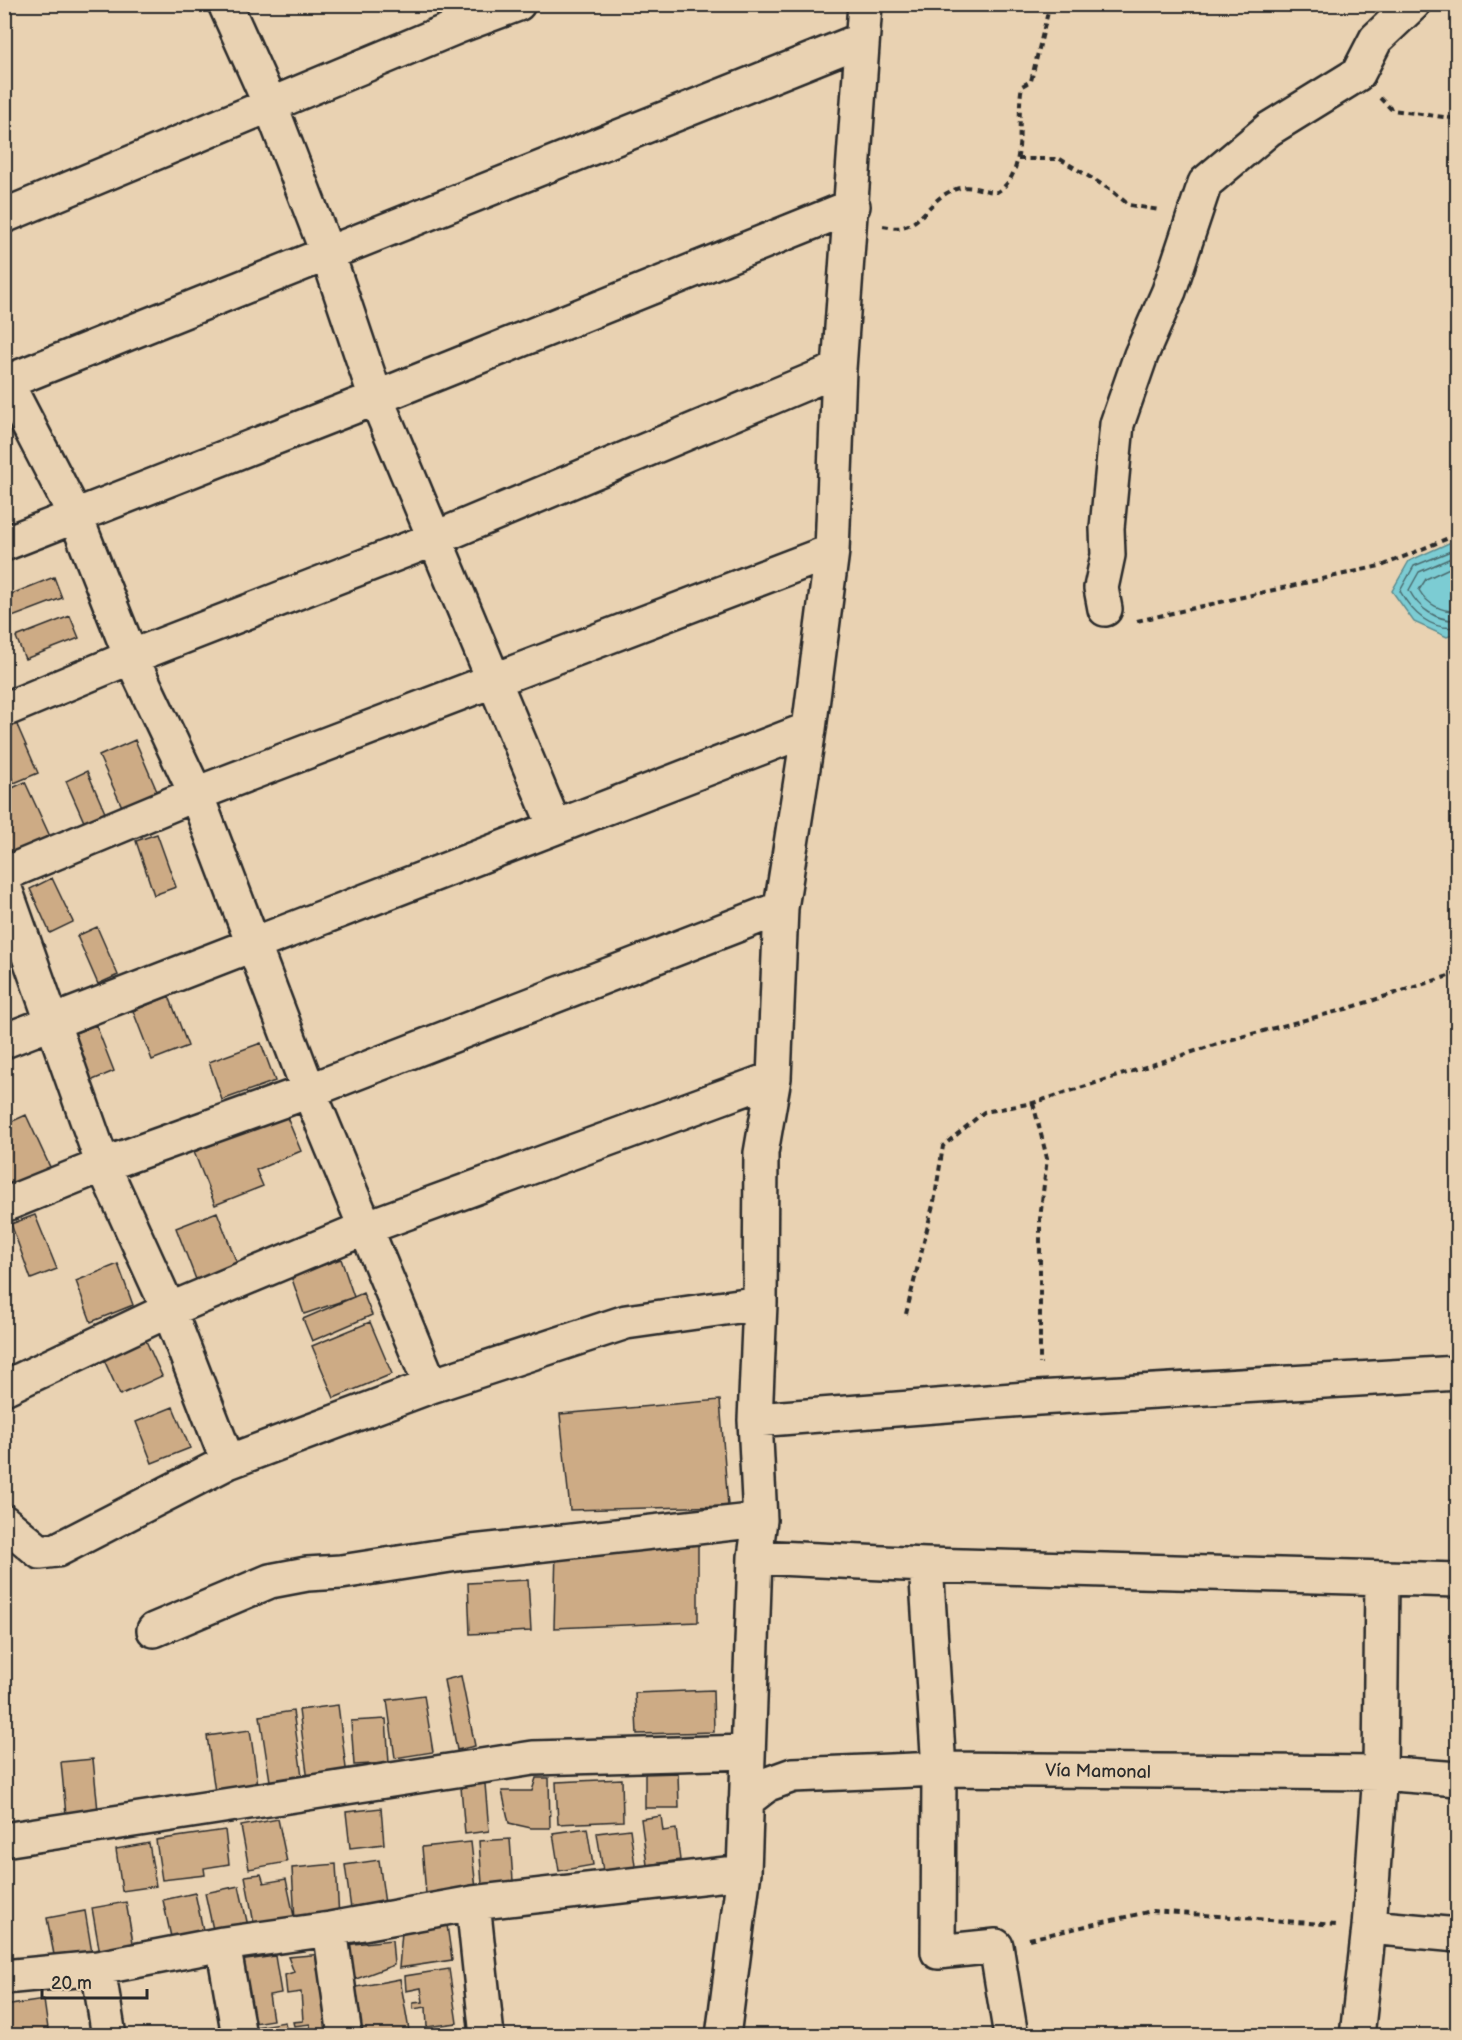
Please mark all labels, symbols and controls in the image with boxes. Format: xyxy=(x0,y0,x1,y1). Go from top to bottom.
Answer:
street label: Vía Mamonal xyxy=(1045,1760,1151,1783)
scale bar xyxy=(42,1962,147,2000)
text: 20 m xyxy=(51,1973,92,1994)

